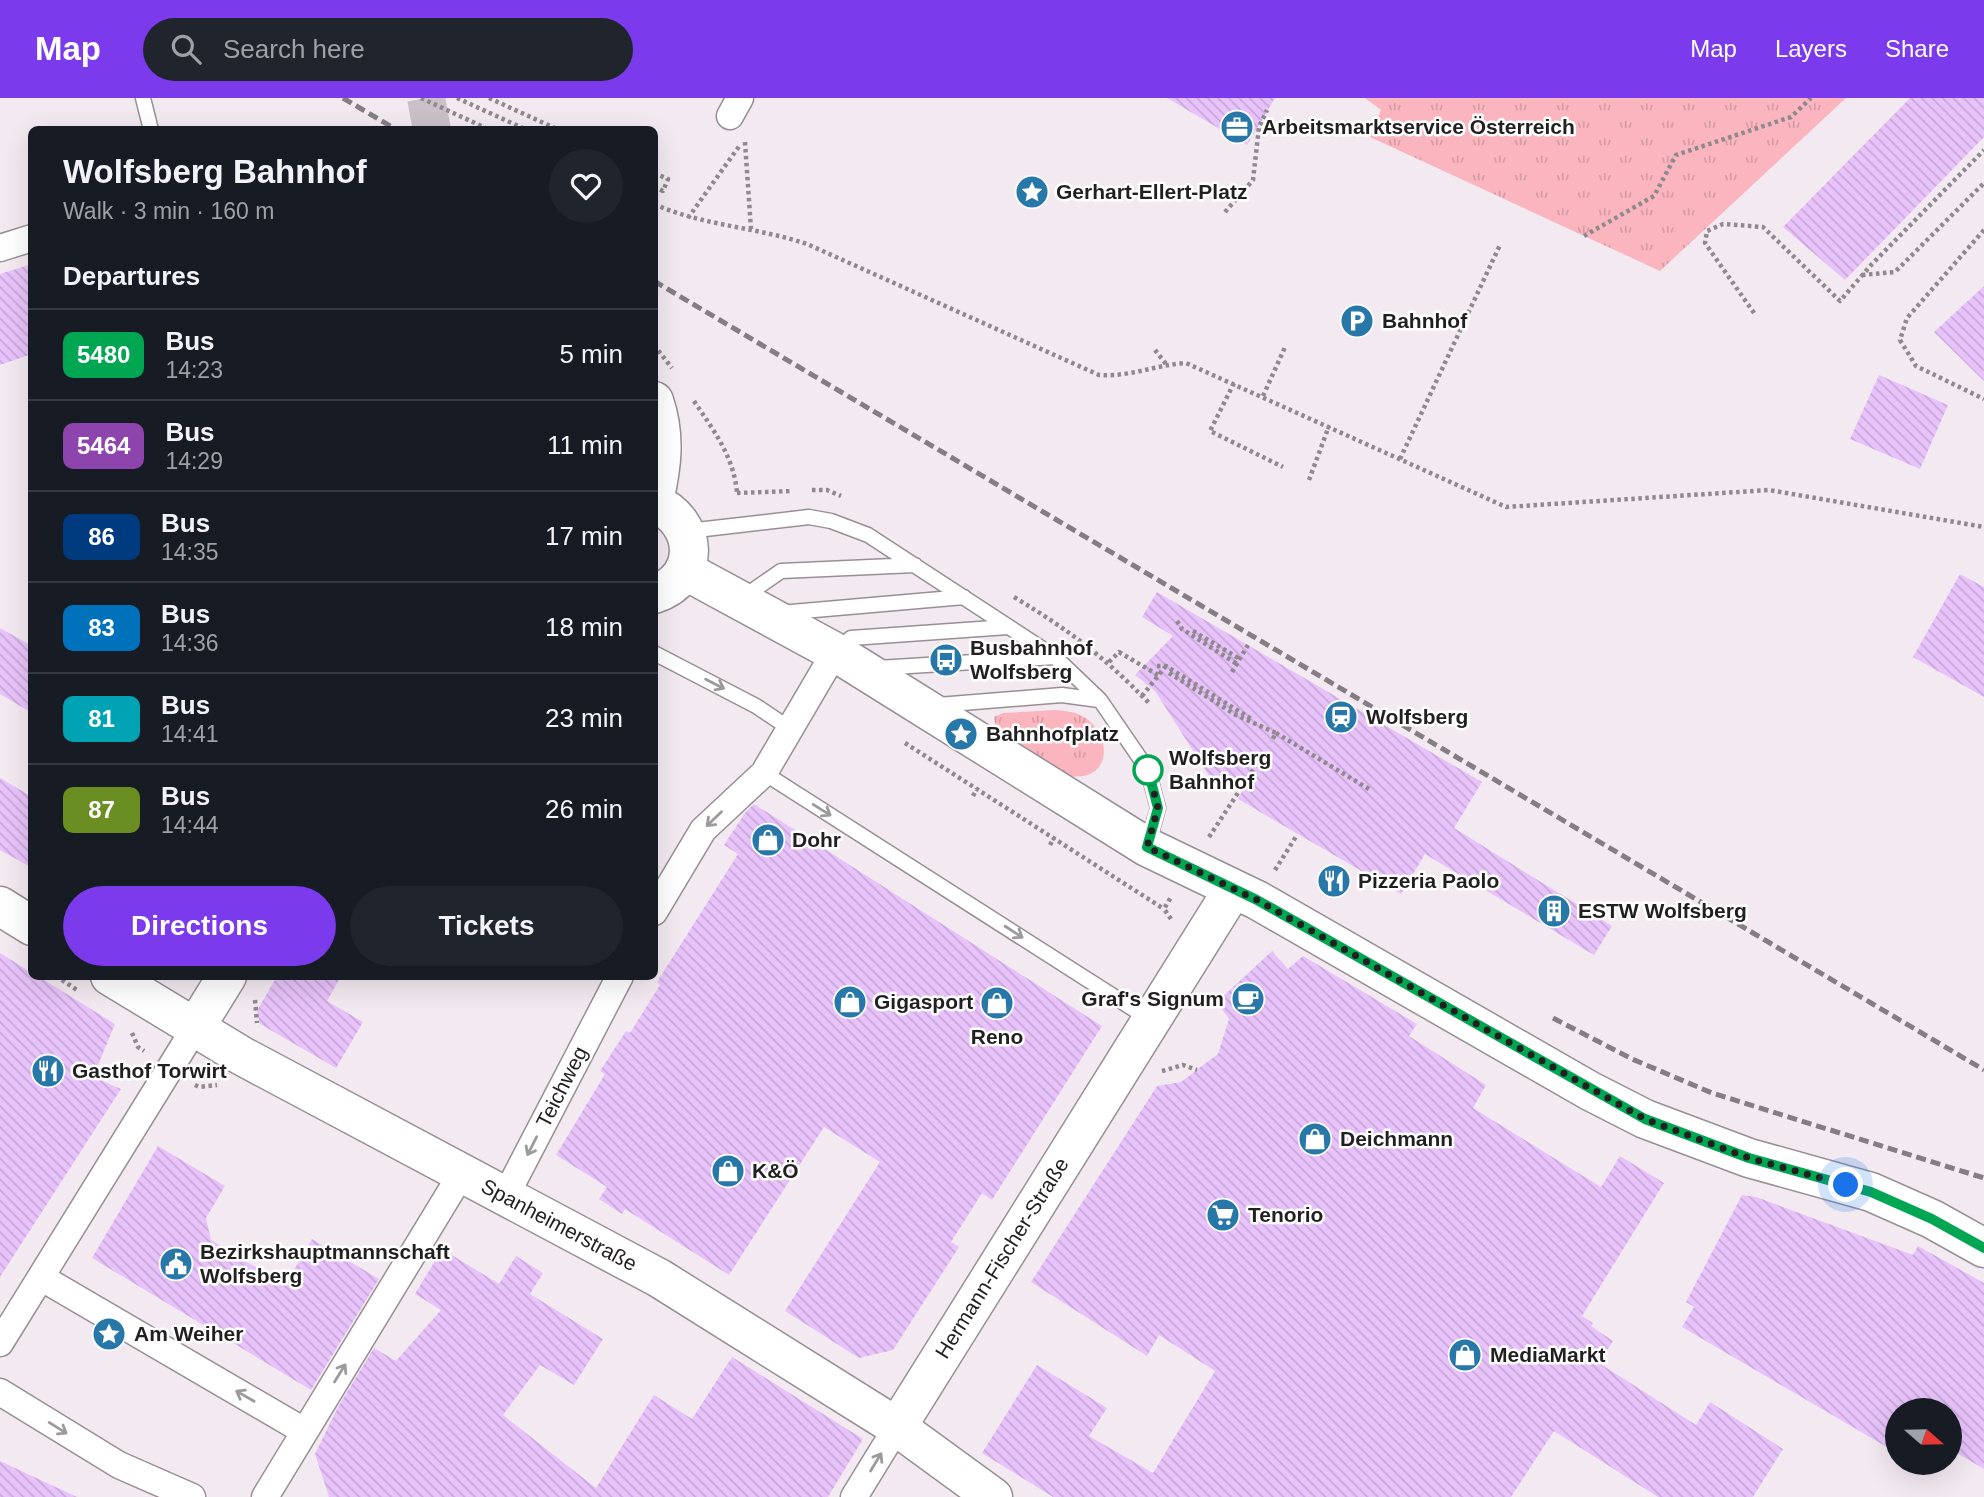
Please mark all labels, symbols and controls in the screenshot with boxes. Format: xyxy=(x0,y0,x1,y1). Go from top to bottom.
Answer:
search box xyxy=(143,18,633,81)
text: Map xyxy=(35,30,101,67)
icon: search xyxy=(167,30,205,68)
text: Search here xyxy=(223,34,365,64)
text: Map xyxy=(1690,35,1737,62)
text: Layers xyxy=(1775,35,1847,62)
text: Share xyxy=(1885,35,1949,62)
office icon: Arbeitsmarktservice Österreich xyxy=(1218,108,1256,146)
place label: Arbeitsmarktservice Österreich xyxy=(1262,115,1575,138)
button: heart xyxy=(549,149,623,223)
text: Wolfsberg Bahnhof xyxy=(63,153,367,190)
place icon: Gerhart-Ellert-Platz xyxy=(1013,173,1051,211)
place label: Gerhart-Ellert-Platz xyxy=(1056,180,1247,203)
text: Walk · 3 min · 160 m xyxy=(63,198,274,224)
text: Departures xyxy=(63,261,200,291)
parking icon: Bahnhof xyxy=(1338,302,1376,340)
place label: Bahnhof xyxy=(1382,309,1468,332)
text: Bus xyxy=(165,326,215,356)
text: 5 min xyxy=(559,339,623,369)
text: 5480 xyxy=(77,341,130,368)
text: 14:23 xyxy=(165,357,223,383)
text: Bus xyxy=(165,417,215,447)
text: 11 min xyxy=(547,430,623,460)
text: 5464 xyxy=(77,432,130,459)
text: 14:29 xyxy=(165,448,223,474)
text: Bus xyxy=(161,508,210,538)
text: 17 min xyxy=(545,521,623,551)
text: 86 xyxy=(88,523,115,550)
text: 14:35 xyxy=(161,539,219,565)
text: Bus xyxy=(161,599,210,629)
text: 18 min xyxy=(545,612,623,642)
text: 83 xyxy=(88,614,115,641)
text: 14:36 xyxy=(161,630,219,656)
place label: Busbahnhof Wolfsberg xyxy=(970,636,1093,683)
bus stop icon: Busbahnhof Wolfsberg xyxy=(927,641,965,679)
one-way arrow xyxy=(704,678,725,692)
text: Bus xyxy=(161,690,210,720)
station icon: Wolfsberg xyxy=(1322,698,1360,736)
text: 23 min xyxy=(545,703,623,733)
text: 81 xyxy=(88,705,115,732)
place label: Wolfsberg xyxy=(1366,705,1468,728)
place icon: Bahnhofplatz xyxy=(942,715,980,753)
text: 14:41 xyxy=(161,721,219,747)
place label: Bahnhofplatz xyxy=(986,722,1119,745)
place label: Wolfsberg Bahnhof xyxy=(1169,746,1271,793)
marker: Wolfsberg Bahnhof xyxy=(1133,755,1163,785)
text: Bus xyxy=(161,781,210,811)
text: 26 min xyxy=(545,794,623,824)
text: 87 xyxy=(88,796,115,823)
one-way arrow xyxy=(812,802,831,817)
one-way arrow xyxy=(706,811,723,828)
text: 14:44 xyxy=(161,812,219,838)
shop icon: Dohr xyxy=(749,821,787,859)
place label: Dohr xyxy=(792,828,841,851)
restaurant icon: Pizzeria Paolo xyxy=(1315,862,1353,900)
place label: Pizzeria Paolo xyxy=(1358,869,1499,892)
button: Directions xyxy=(63,886,336,966)
button: Tickets xyxy=(350,886,623,966)
building icon: ESTW Wolfsberg xyxy=(1535,892,1573,930)
place label: ESTW Wolfsberg xyxy=(1578,899,1747,922)
one-way arrow xyxy=(1003,926,1023,940)
cafe icon: Graf's Signum xyxy=(1229,980,1267,1018)
shop icon: Gigasport xyxy=(831,983,869,1021)
shop icon: Reno xyxy=(978,984,1016,1022)
place label: Graf's Signum xyxy=(1081,987,1224,1010)
place label: Gigasport xyxy=(874,990,973,1013)
place label: Reno xyxy=(971,1025,1023,1048)
street label: Teichweg xyxy=(531,1043,592,1131)
restaurant icon: Gasthof Torwirt xyxy=(29,1052,67,1090)
place label: Gasthof Torwirt xyxy=(72,1059,227,1082)
shop icon: Deichmann xyxy=(1296,1120,1334,1158)
place label: Deichmann xyxy=(1340,1127,1453,1150)
one-way arrow xyxy=(524,1135,538,1156)
shop icon: K&Ö xyxy=(709,1152,747,1190)
street label: Hermann-Fischer-Straße xyxy=(930,1153,1073,1362)
place label: K&Ö xyxy=(752,1159,799,1182)
your location xyxy=(1828,1167,1863,1202)
street label: Spanheimerstraße xyxy=(478,1174,641,1275)
supermarket icon: Tenorio xyxy=(1204,1196,1242,1234)
place label: Tenorio xyxy=(1248,1203,1323,1226)
place label: Bezirkshauptmannschaft Wolfsberg xyxy=(200,1240,450,1287)
public building icon: Bezirkshauptmannschaft Wolfsberg xyxy=(157,1245,195,1283)
place icon: Am Weiher xyxy=(90,1315,128,1353)
place label: Am Weiher xyxy=(134,1322,243,1345)
shop icon: MediaMarkt xyxy=(1446,1336,1484,1374)
place label: MediaMarkt xyxy=(1490,1343,1606,1366)
one-way arrow xyxy=(333,1363,347,1383)
one-way arrow xyxy=(235,1389,255,1403)
north arrow xyxy=(1885,1398,1962,1475)
map controls xyxy=(1885,1398,1962,1475)
one-way arrow xyxy=(48,1421,68,1435)
one-way arrow xyxy=(870,1453,884,1473)

